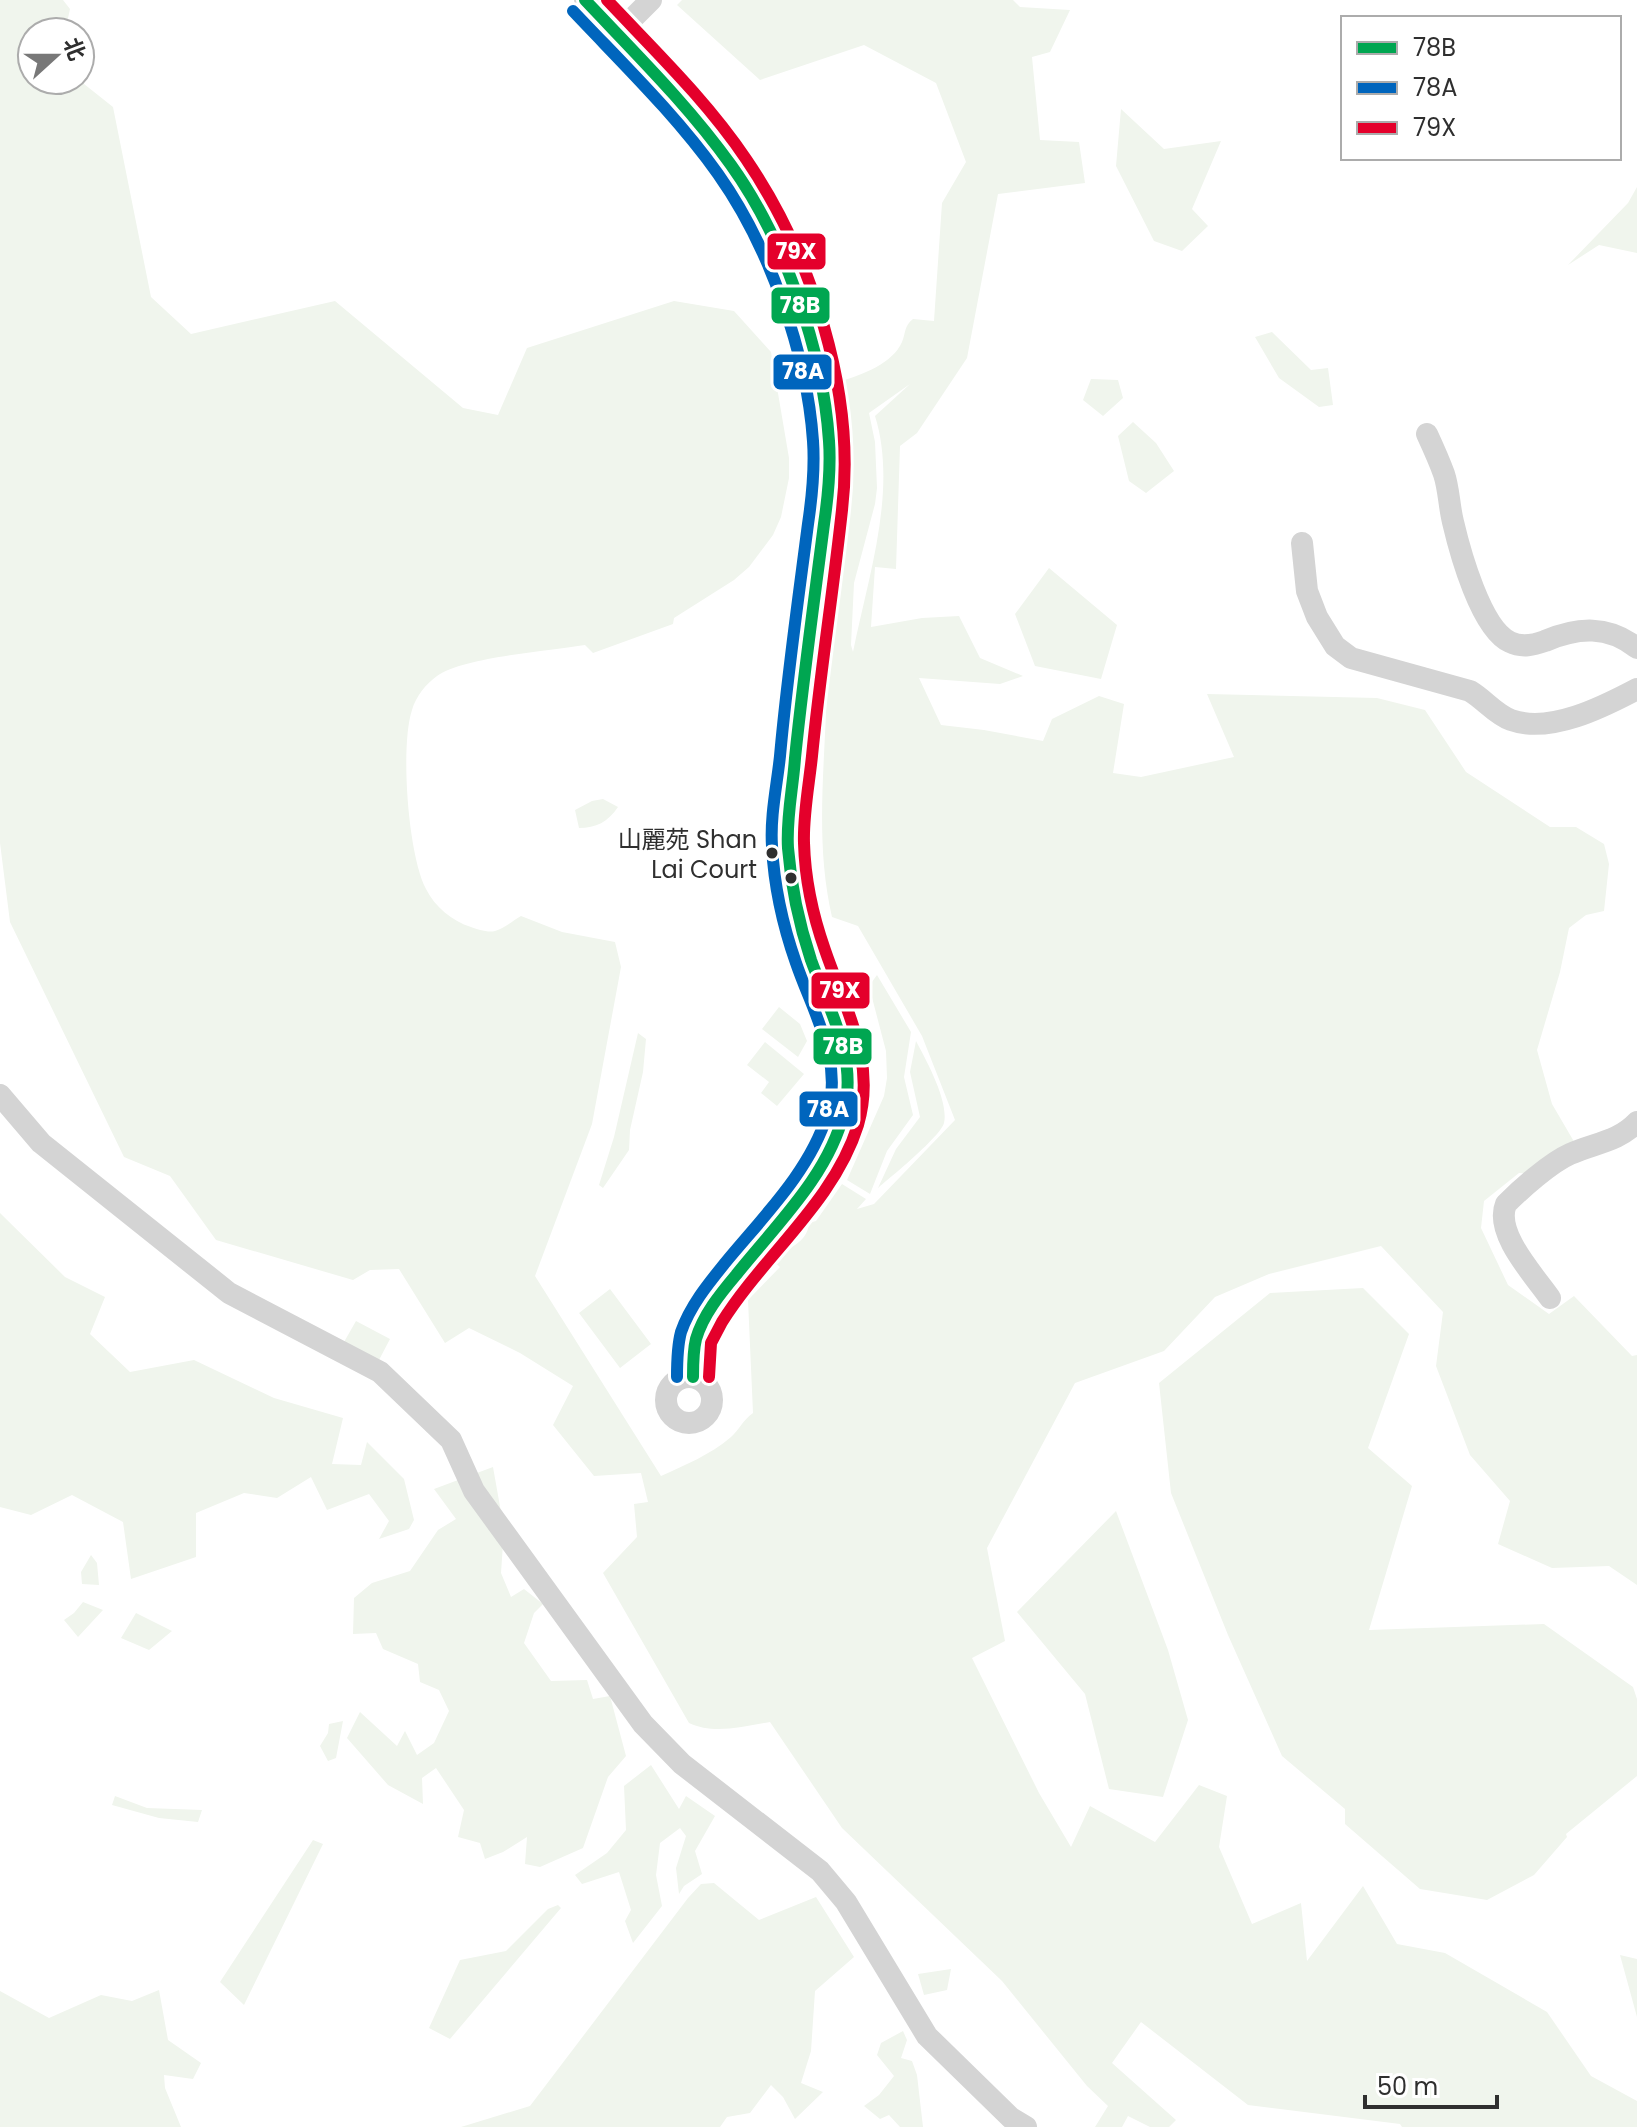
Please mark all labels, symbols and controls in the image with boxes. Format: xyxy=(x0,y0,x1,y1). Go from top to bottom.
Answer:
north arrow xyxy=(16,16,96,96)
legend xyxy=(1341,16,1621,160)
text: 78B xyxy=(1413,31,1456,64)
text: 北 xyxy=(56,33,93,65)
text: 78A xyxy=(1413,71,1457,104)
text: 79X xyxy=(1413,111,1456,144)
line badge: 79X xyxy=(766,232,827,271)
text: 79X xyxy=(775,236,817,267)
line badge: 78B xyxy=(770,286,831,325)
text: 78B xyxy=(780,290,820,321)
line badge: 78A xyxy=(772,353,833,391)
text: 78A xyxy=(782,356,824,387)
place label: 山麗苑 Shan Lai Court xyxy=(618,823,757,886)
marker: 山麗苑 Shan Lai Court xyxy=(764,845,780,861)
unlabelled marker xyxy=(783,870,799,886)
line badge: 79X xyxy=(810,971,871,1010)
text: 79X xyxy=(819,975,861,1006)
line badge: 78B xyxy=(812,1027,873,1066)
text: 78B xyxy=(823,1031,863,1062)
line badge: 78A xyxy=(798,1090,859,1128)
text: 78A xyxy=(807,1094,849,1125)
scale bar xyxy=(1365,2059,1497,2109)
text: 50 m xyxy=(1377,2070,1438,2103)

